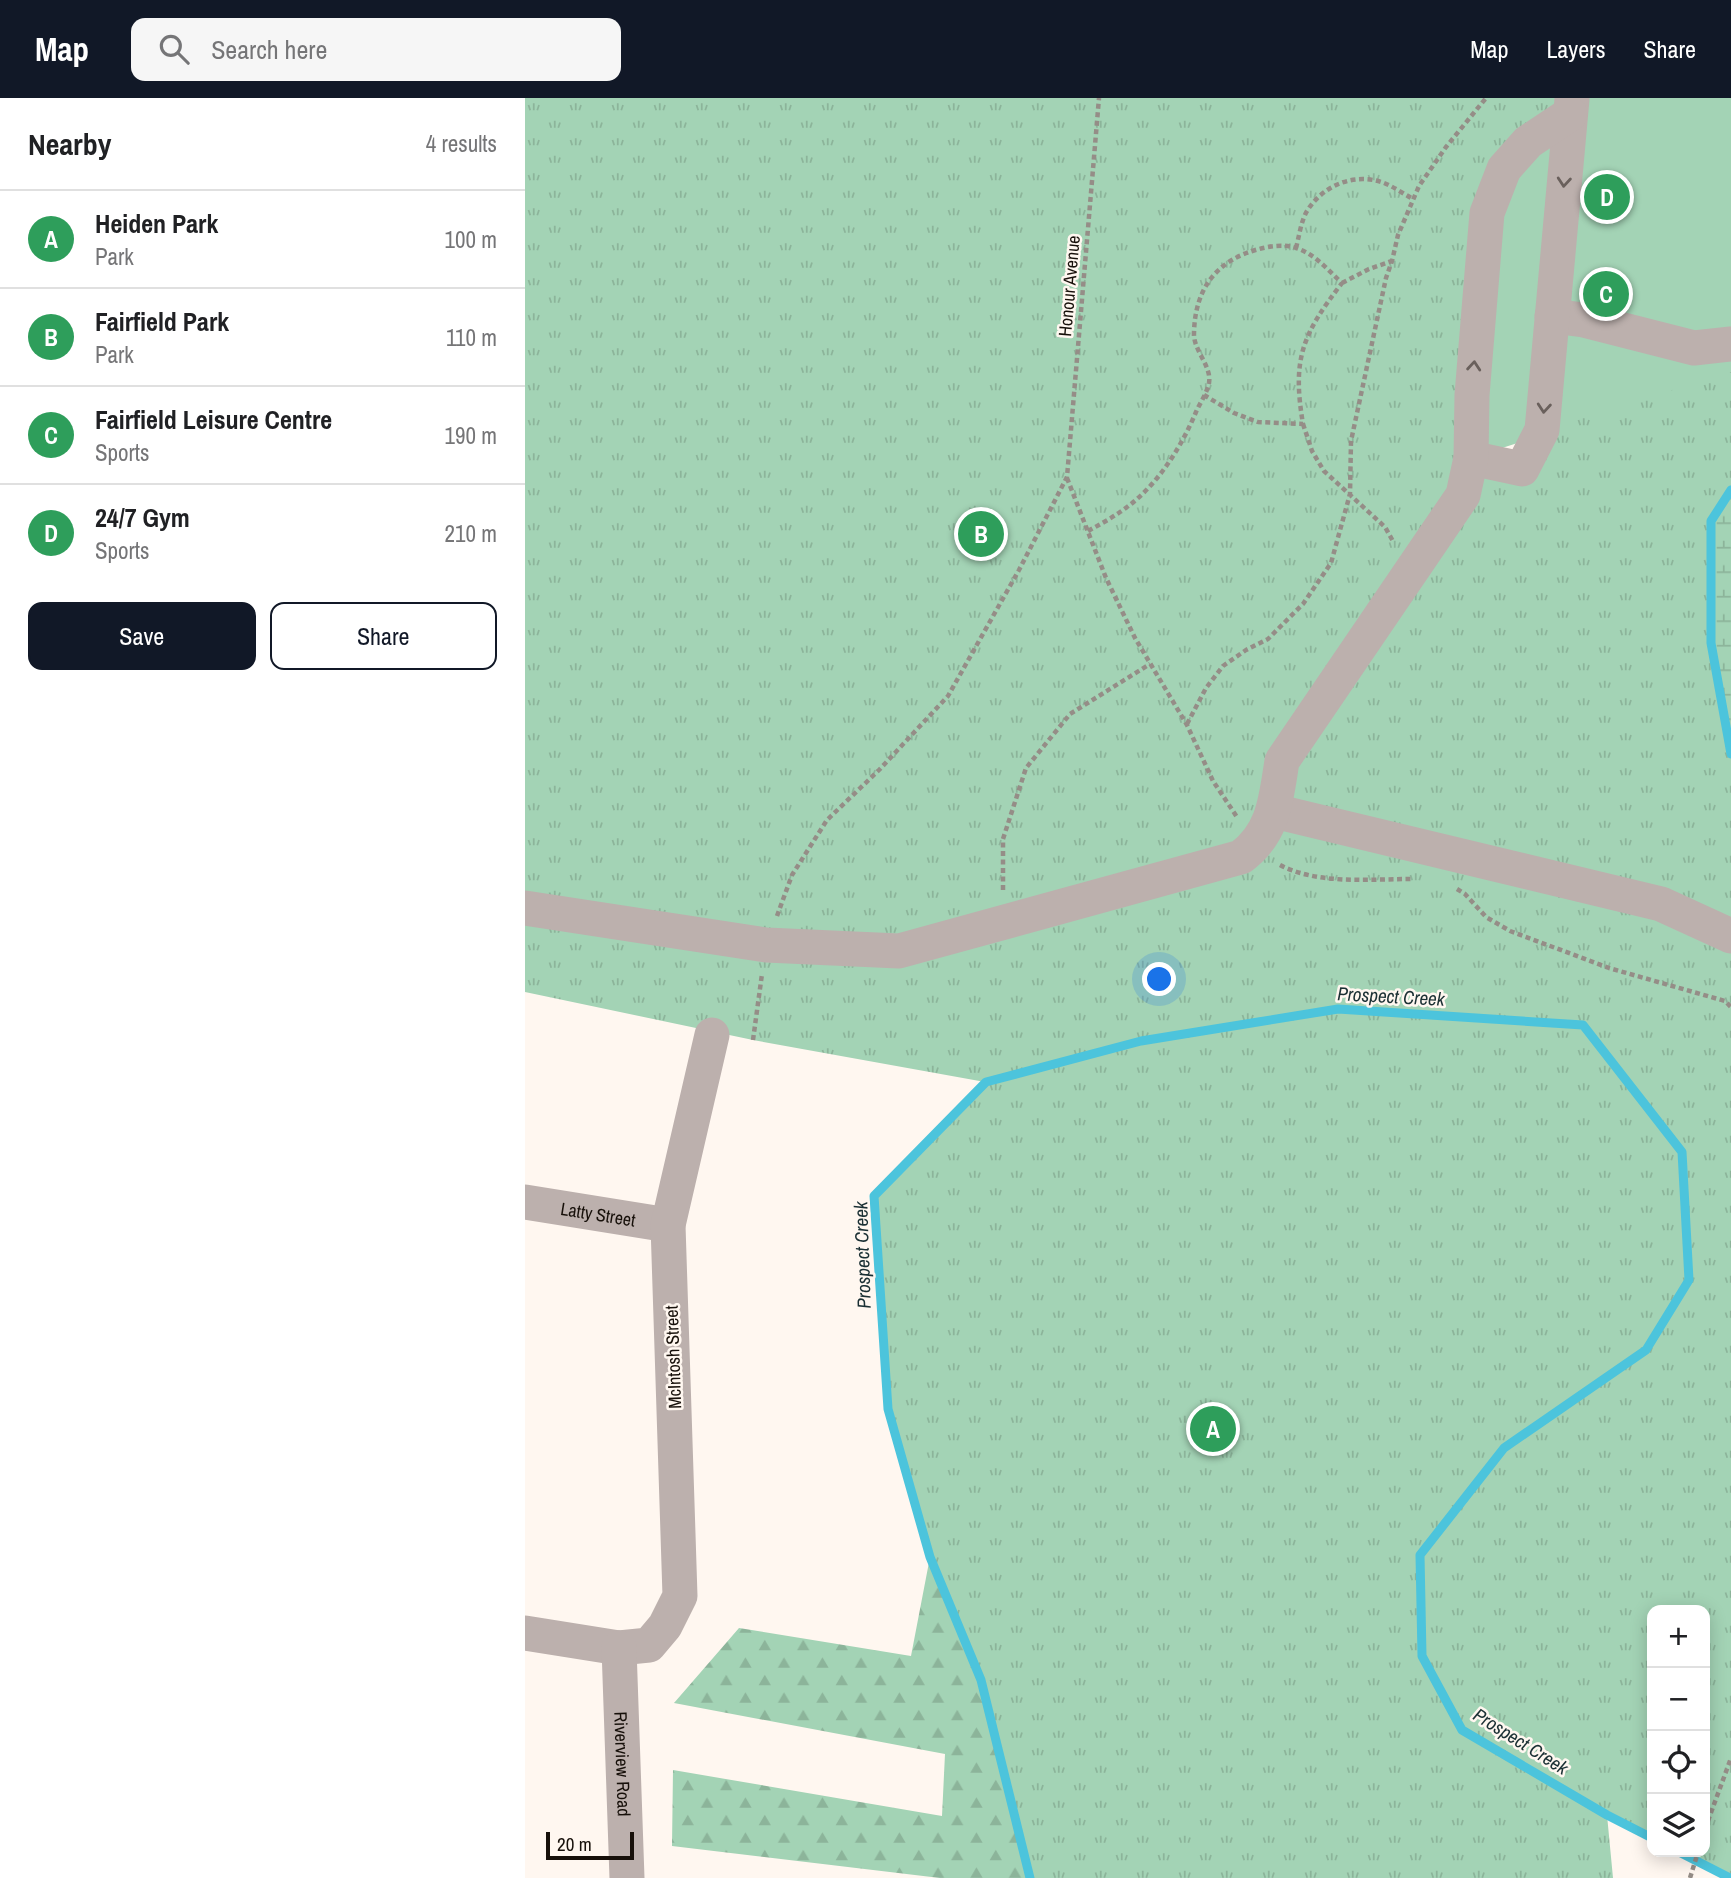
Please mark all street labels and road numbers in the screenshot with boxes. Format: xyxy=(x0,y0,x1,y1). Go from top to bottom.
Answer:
street label: Honour Avenue xyxy=(1052,234,1086,338)
street label: Latty Street xyxy=(559,1195,637,1232)
street label: McIntosh Street xyxy=(659,1305,687,1409)
street label: Riverview Road xyxy=(609,1711,637,1817)

